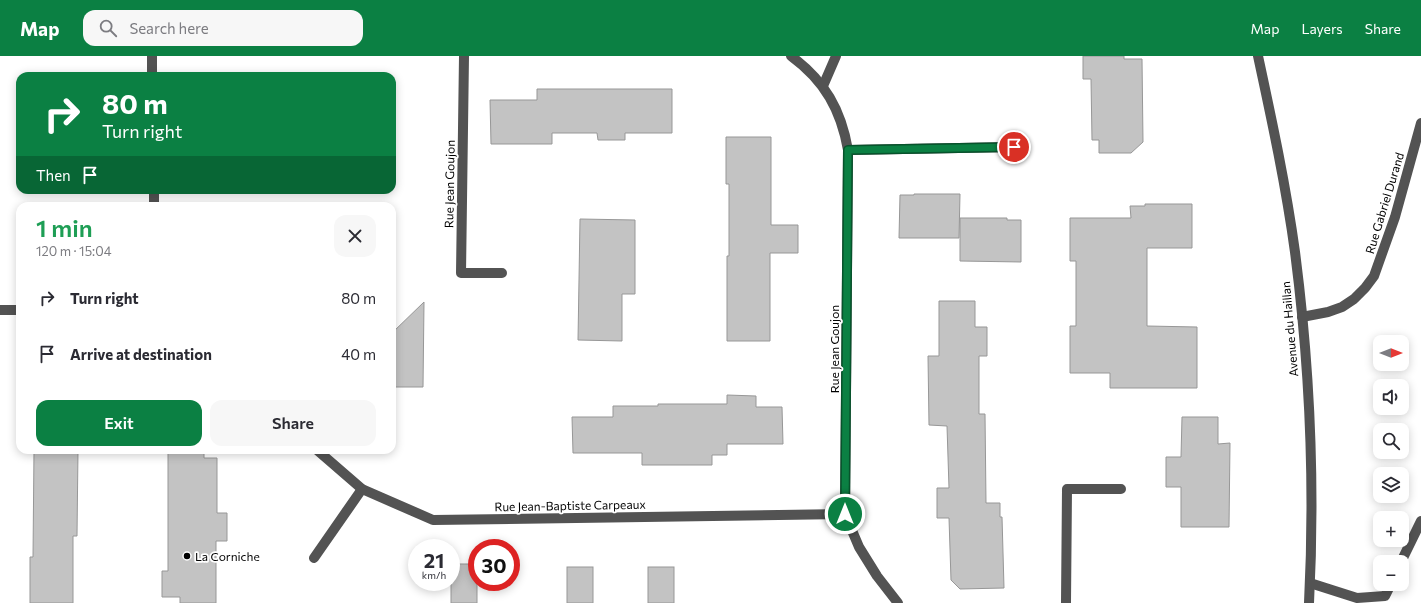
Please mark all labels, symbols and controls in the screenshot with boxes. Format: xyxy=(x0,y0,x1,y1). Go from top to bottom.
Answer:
search box xyxy=(83,10,363,46)
text: Map xyxy=(20,17,59,40)
icon: search xyxy=(97,17,119,39)
text: Search here xyxy=(129,19,209,37)
text: Map xyxy=(1251,20,1279,37)
text: Layers xyxy=(1301,20,1343,37)
text: Share xyxy=(1365,20,1401,37)
text: 80 m xyxy=(102,86,168,120)
icon: right xyxy=(36,88,88,140)
text: Turn right xyxy=(102,120,182,142)
pin xyxy=(997,130,1031,164)
icon: arrive xyxy=(1003,136,1025,158)
street label: Rue Jean Goujon xyxy=(441,140,458,228)
street label: Rue Gabriel Durand xyxy=(1362,151,1406,255)
icon: arrive xyxy=(79,164,101,186)
text: Then xyxy=(36,166,71,184)
text: 1 min xyxy=(36,213,93,242)
button: close xyxy=(334,215,376,257)
text: 120 m · 15:04 xyxy=(36,243,111,259)
street label: Avenue du Haillan xyxy=(1278,281,1300,377)
icon: right xyxy=(36,287,58,309)
text: Turn right xyxy=(70,289,139,307)
text: 80 m xyxy=(341,289,376,307)
street label: Rue Jean Goujon xyxy=(827,305,842,393)
north arrow xyxy=(1373,335,1409,371)
map controls xyxy=(1373,335,1409,591)
icon: arrive xyxy=(36,343,58,365)
text: Arrive at destination xyxy=(70,345,212,363)
text: 40 m xyxy=(341,345,376,363)
button: sound xyxy=(1373,379,1409,415)
button: Exit xyxy=(36,400,202,446)
button: Share xyxy=(210,400,376,446)
button: search xyxy=(1373,423,1409,459)
button: layers xyxy=(1373,467,1409,503)
position arrow xyxy=(824,493,866,535)
street label: Rue Jean-Baptiste Carpeaux xyxy=(494,497,646,514)
button: + xyxy=(1373,511,1409,547)
speed limit sign: 30 xyxy=(468,539,520,591)
text: 21 xyxy=(424,548,444,572)
place label: La Corniche xyxy=(195,549,260,563)
marker: La Corniche xyxy=(182,551,192,561)
button: − xyxy=(1373,555,1409,591)
text: km/h xyxy=(422,569,446,581)

